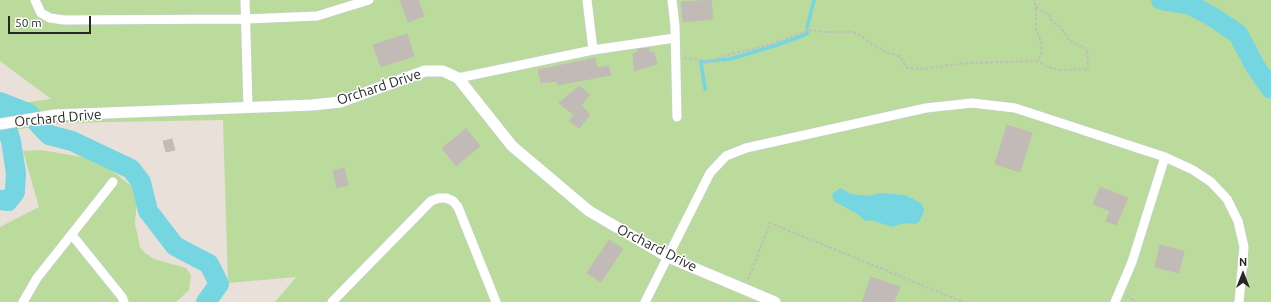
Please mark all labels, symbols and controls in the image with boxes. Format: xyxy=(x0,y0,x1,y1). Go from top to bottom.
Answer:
scale bar xyxy=(10,8,93,34)
text: 50 m xyxy=(15,16,42,29)
street label: Orchard Drive xyxy=(335,65,423,109)
street label: Orchard Drive xyxy=(14,106,102,130)
street label: Orchard Drive xyxy=(614,221,700,275)
north arrow xyxy=(1223,254,1263,294)
text: N xyxy=(1239,256,1247,268)

